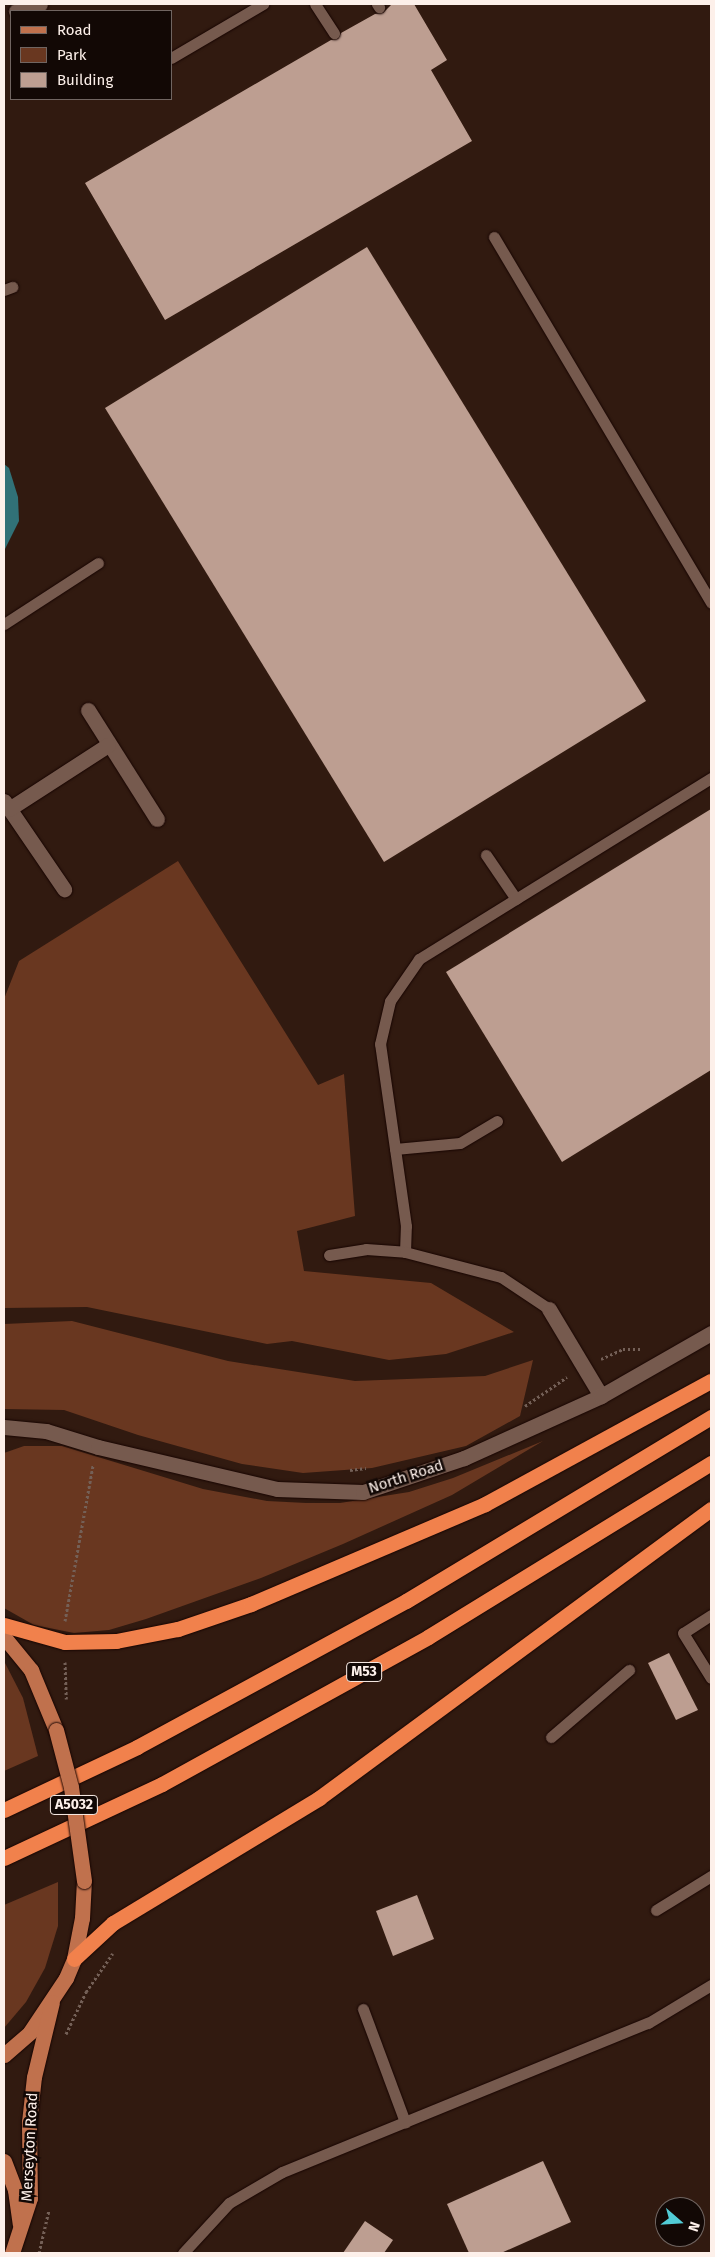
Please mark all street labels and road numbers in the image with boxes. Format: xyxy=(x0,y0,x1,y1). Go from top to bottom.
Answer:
street label: North Road xyxy=(366,1456,446,1498)
road number: M53 xyxy=(345,1660,383,1684)
road number: A5032 xyxy=(49,1794,99,1816)
street label: Merseyton Road xyxy=(18,2092,42,2202)

